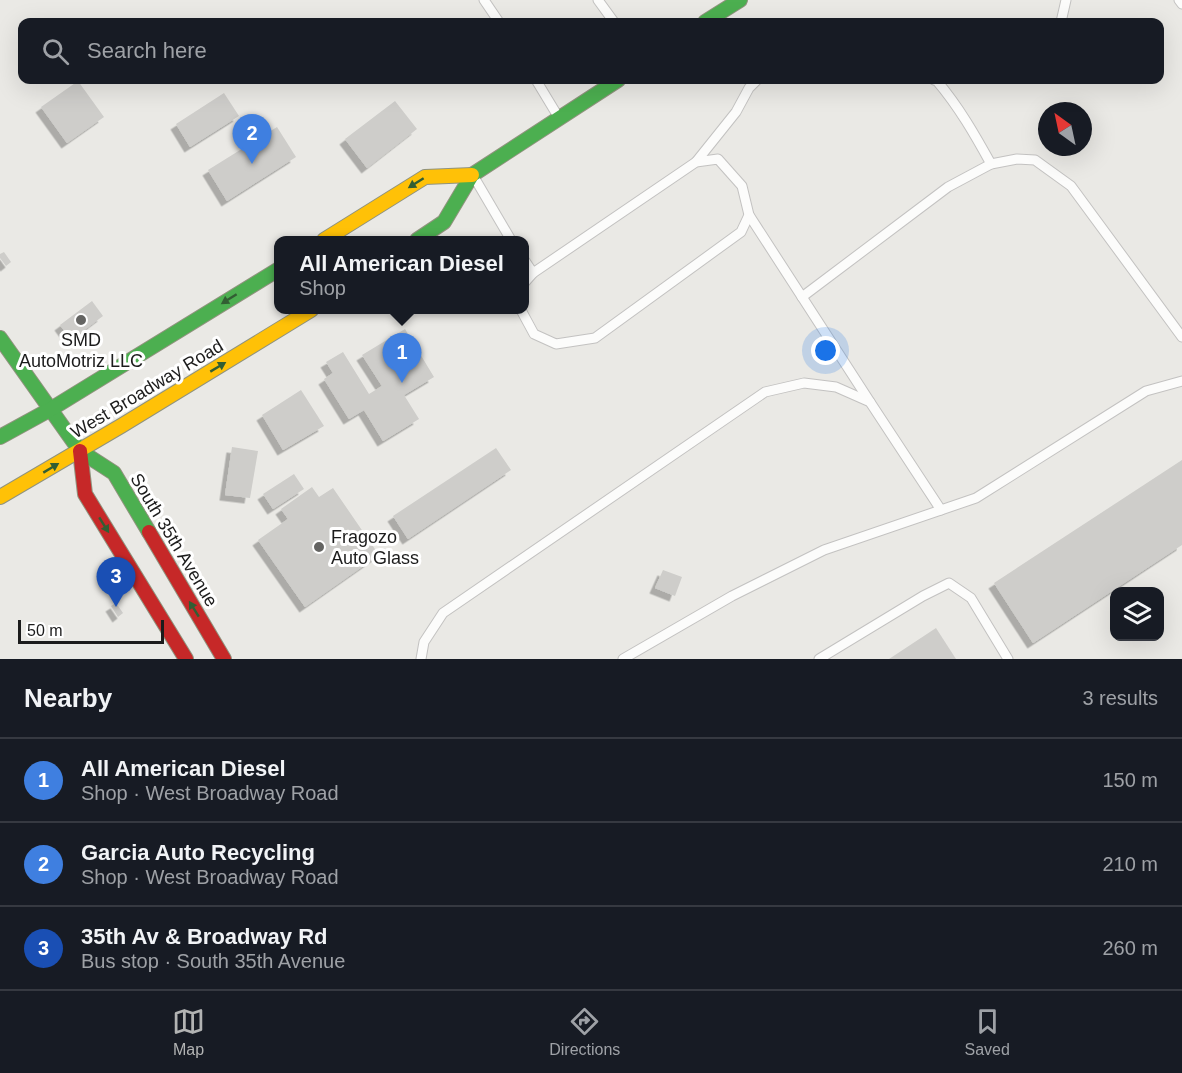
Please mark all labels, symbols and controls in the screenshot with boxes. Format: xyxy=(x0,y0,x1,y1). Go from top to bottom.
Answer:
search box xyxy=(18,18,1164,84)
icon: search xyxy=(39,35,72,68)
text: Search here xyxy=(87,38,207,63)
north arrow xyxy=(1038,102,1092,156)
pin: 2 xyxy=(232,114,272,164)
one-way arrow xyxy=(408,177,424,188)
popup xyxy=(274,236,529,314)
text: All American Diesel xyxy=(299,251,504,276)
text: Shop xyxy=(299,277,346,299)
one-way arrow xyxy=(221,294,237,305)
marker: SMD AutoMotriz LLC xyxy=(74,313,88,327)
place label: SMD AutoMotriz LLC xyxy=(19,330,143,371)
pin: 1 xyxy=(382,334,422,383)
street label: West Broadway Road xyxy=(67,336,227,442)
your location xyxy=(811,336,840,365)
one-way arrow xyxy=(210,362,226,373)
one-way arrow xyxy=(43,463,59,474)
street label: South 35th Avenue xyxy=(126,470,222,610)
one-way arrow xyxy=(99,517,110,533)
place label: Fragozo Auto Glass xyxy=(331,527,419,568)
marker: Fragozo Auto Glass xyxy=(312,540,326,554)
pin: 3 xyxy=(96,558,136,607)
map controls xyxy=(1110,587,1164,641)
button: layers xyxy=(1110,587,1164,641)
one-way arrow xyxy=(188,601,199,617)
scale bar xyxy=(18,617,164,644)
text: 50 m xyxy=(27,622,63,639)
text: Nearby xyxy=(24,683,112,713)
text: 3 results xyxy=(1082,687,1158,709)
text: All American Diesel xyxy=(81,756,286,781)
text: 1 xyxy=(38,769,49,791)
text: 150 m xyxy=(1102,769,1158,791)
text: Shop · West Broadway Road xyxy=(81,782,339,804)
text: Garcia Auto Recycling xyxy=(81,840,315,865)
text: 2 xyxy=(38,853,49,875)
text: 210 m xyxy=(1102,853,1158,875)
text: Shop · West Broadway Road xyxy=(81,866,339,888)
text: 35th Av & Broadway Rd xyxy=(81,924,328,949)
text: 3 xyxy=(38,937,49,959)
text: 260 m xyxy=(1102,937,1158,959)
text: Bus stop · South 35th Avenue xyxy=(81,950,345,972)
tab: Map xyxy=(172,1005,205,1059)
tab: Directions xyxy=(549,1005,620,1059)
tab: Saved xyxy=(965,1005,1010,1059)

